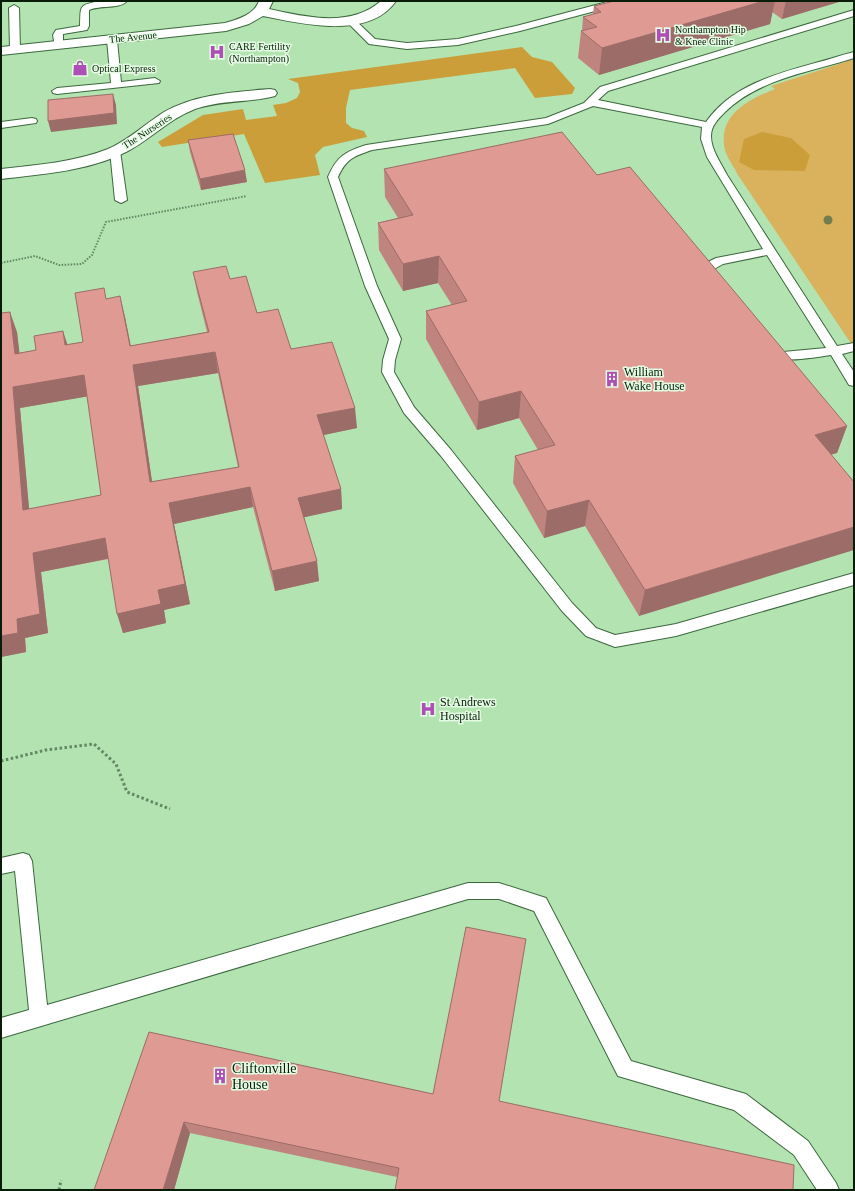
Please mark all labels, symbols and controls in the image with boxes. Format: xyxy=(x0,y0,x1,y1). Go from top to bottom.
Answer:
place label: Northampton Hip & Knee Clinic xyxy=(675,24,746,47)
hospital icon: Northampton Hip & Knee Clinic xyxy=(654,26,672,44)
street label: The Avenue xyxy=(109,29,158,45)
place label: CARE Fertility (Northampton) xyxy=(229,41,290,65)
hospital icon: CARE Fertility (Northampton) xyxy=(208,43,226,61)
shop icon: Optical Express xyxy=(71,59,89,77)
place label: Optical Express xyxy=(92,63,156,74)
street label: The Nurseries xyxy=(120,111,174,151)
place label: William Wake House xyxy=(624,365,685,393)
building icon: William Wake House xyxy=(603,370,621,388)
place label: St Andrews Hospital xyxy=(440,695,496,723)
hospital icon: St Andrews Hospital xyxy=(419,700,437,718)
place label: Cliftonville House xyxy=(232,1061,297,1092)
building icon: Cliftonville House xyxy=(211,1067,229,1085)

